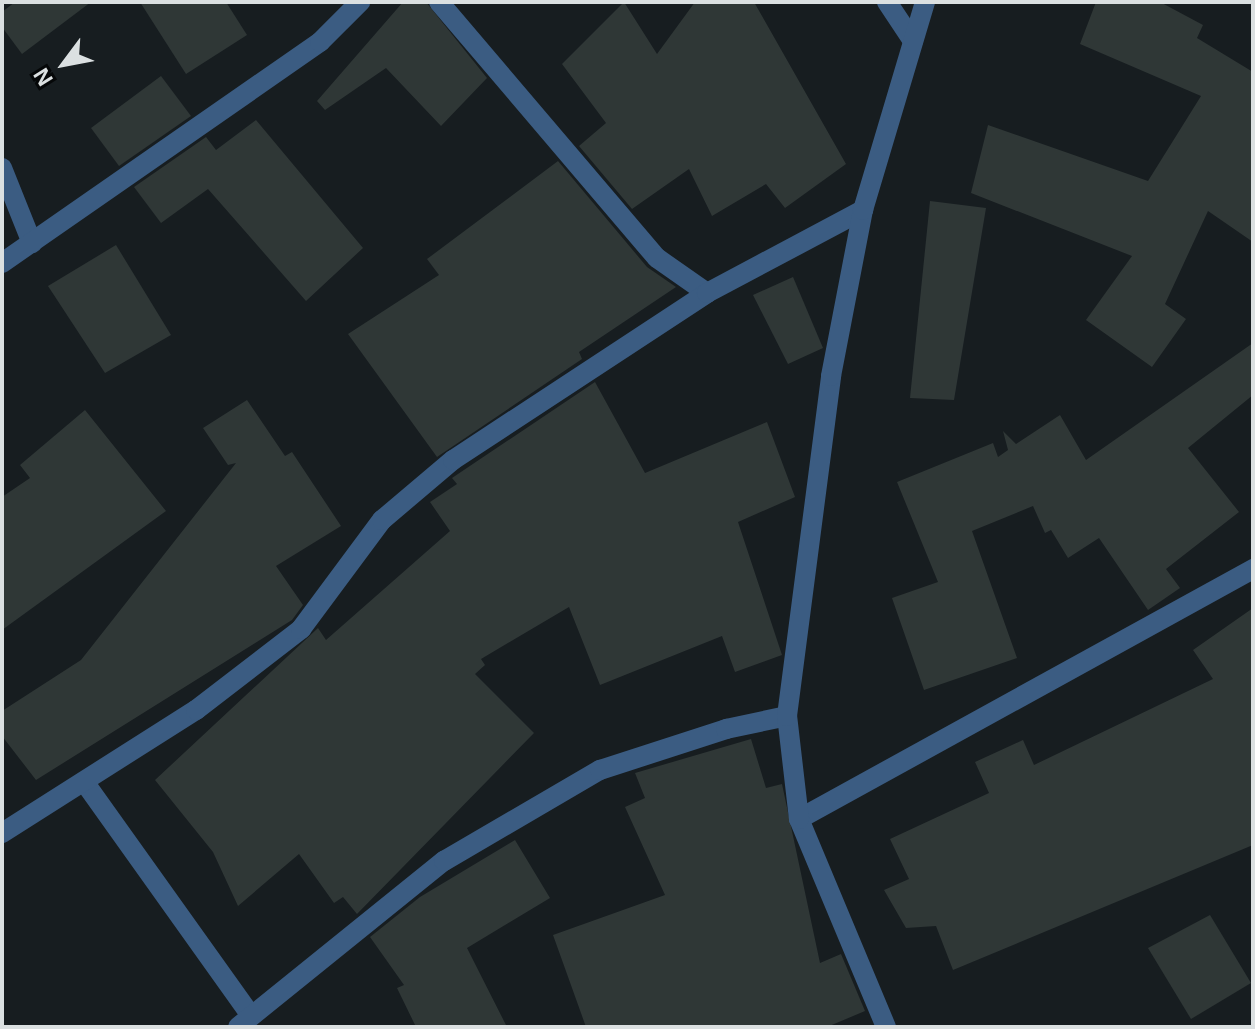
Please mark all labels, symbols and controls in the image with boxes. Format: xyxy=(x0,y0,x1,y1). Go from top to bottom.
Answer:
north arrow xyxy=(24,24,104,104)
text: N xyxy=(28,64,58,90)

